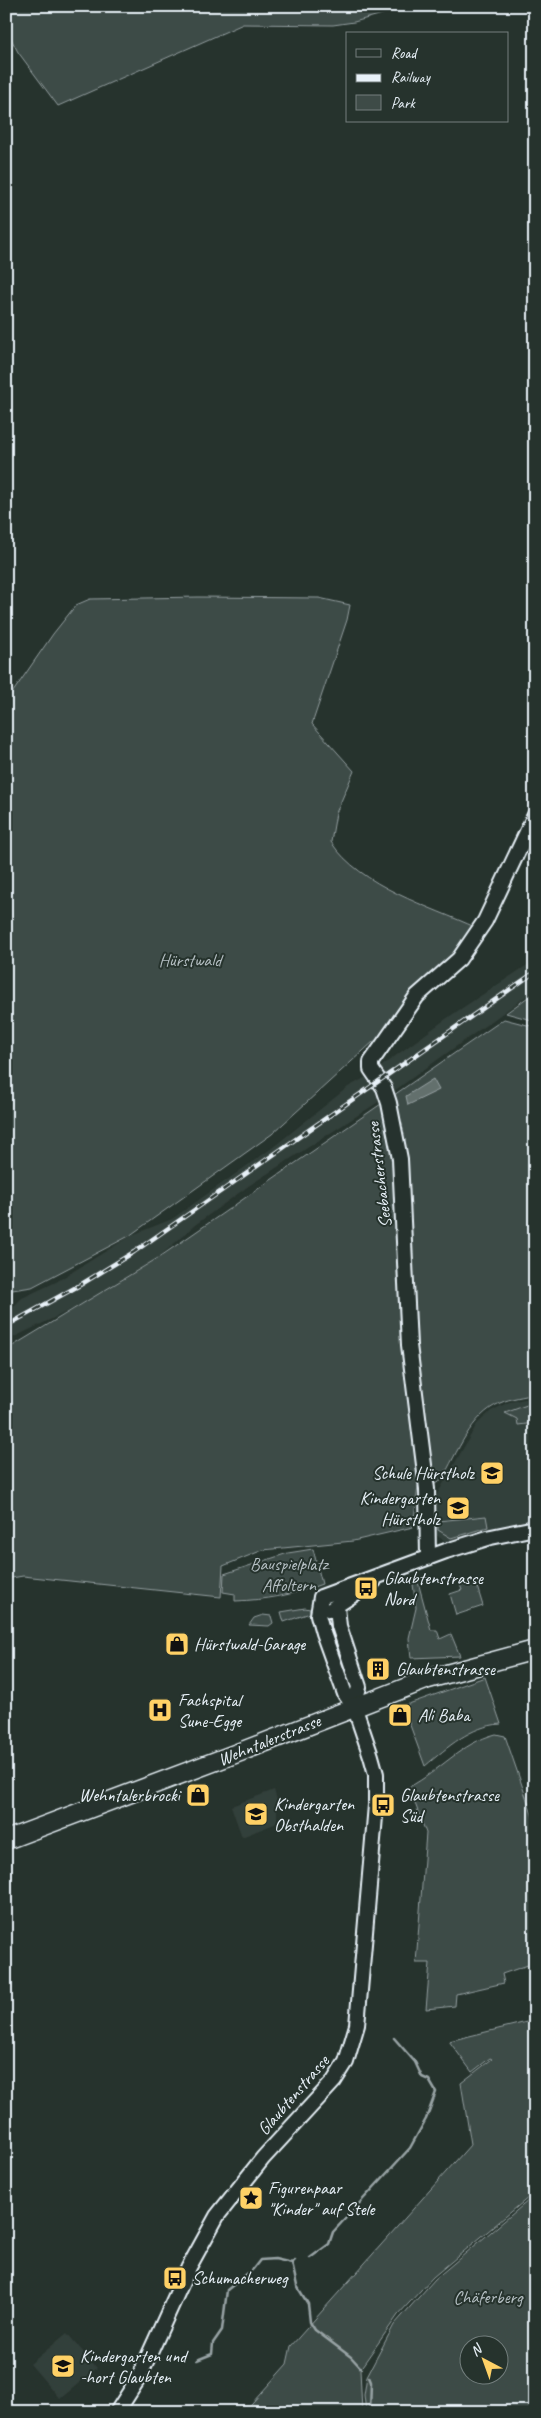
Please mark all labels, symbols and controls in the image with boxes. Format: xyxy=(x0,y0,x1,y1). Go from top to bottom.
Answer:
legend xyxy=(346,32,508,122)
text: Road xyxy=(391,44,418,63)
text: Railway xyxy=(391,68,432,87)
text: Park xyxy=(391,94,416,113)
park label: Hürstwald xyxy=(159,949,224,971)
street label: Seebacherstrasse xyxy=(361,1120,396,1229)
school or university icon: Schule Hürstholz xyxy=(479,1460,505,1486)
place label: Schule Hürstholz xyxy=(372,1462,475,1484)
place label: Kindergarten Hürstholz xyxy=(360,1487,441,1530)
school or university icon: Kindergarten Hürstholz xyxy=(445,1495,471,1521)
park label: Bauspielplatz Affoltern xyxy=(250,1553,330,1596)
place label: Glaubtenstrasse Nord xyxy=(384,1567,484,1610)
bus stop icon: Glaubtenstrasse Nord xyxy=(353,1575,379,1601)
shop icon: Hürstwald-Garage xyxy=(164,1631,190,1657)
place label: Hürstwald-Garage xyxy=(194,1633,306,1655)
building icon: Glaubtenstrasse xyxy=(365,1656,391,1682)
place label: Glaubtenstrasse xyxy=(396,1658,496,1680)
place label: Fachspital Sune-Egge xyxy=(178,1689,244,1732)
hospital icon: Fachspital Sune-Egge xyxy=(147,1697,173,1723)
shop icon: Ali Baba xyxy=(387,1702,413,1728)
place label: Ali Baba xyxy=(418,1704,471,1726)
street label: Wehntalerstrasse xyxy=(215,1709,325,1771)
shop icon: Wehntalerbrocki xyxy=(185,1782,211,1808)
place label: Wehntalerbrocki xyxy=(79,1784,183,1806)
place label: Glaubtenstrasse Süd xyxy=(400,1784,500,1827)
bus stop icon: Glaubtenstrasse Süd xyxy=(370,1792,396,1818)
place label: Kindergarten Obsthalden xyxy=(274,1793,355,1836)
school or university icon: Kindergarten Obsthalden xyxy=(243,1801,269,1827)
street label: Glaubtenstrasse xyxy=(252,2050,334,2139)
place label: Figurenpaar "Kinder" auf Stele xyxy=(268,2177,376,2220)
place icon: Figurenpaar "Kinder" auf Stele xyxy=(238,2185,264,2211)
bus stop icon: Schumacherweg xyxy=(162,2265,188,2291)
place label: Schumacherweg xyxy=(192,2267,289,2289)
park label: Chäferberg xyxy=(454,2286,524,2308)
north arrow xyxy=(458,2336,508,2386)
text: N xyxy=(467,2340,486,2360)
place label: Kindergarten und -hort Glaubten xyxy=(80,2345,189,2388)
school or university icon: Kindergarten und -hort Glaubten xyxy=(50,2353,76,2379)

